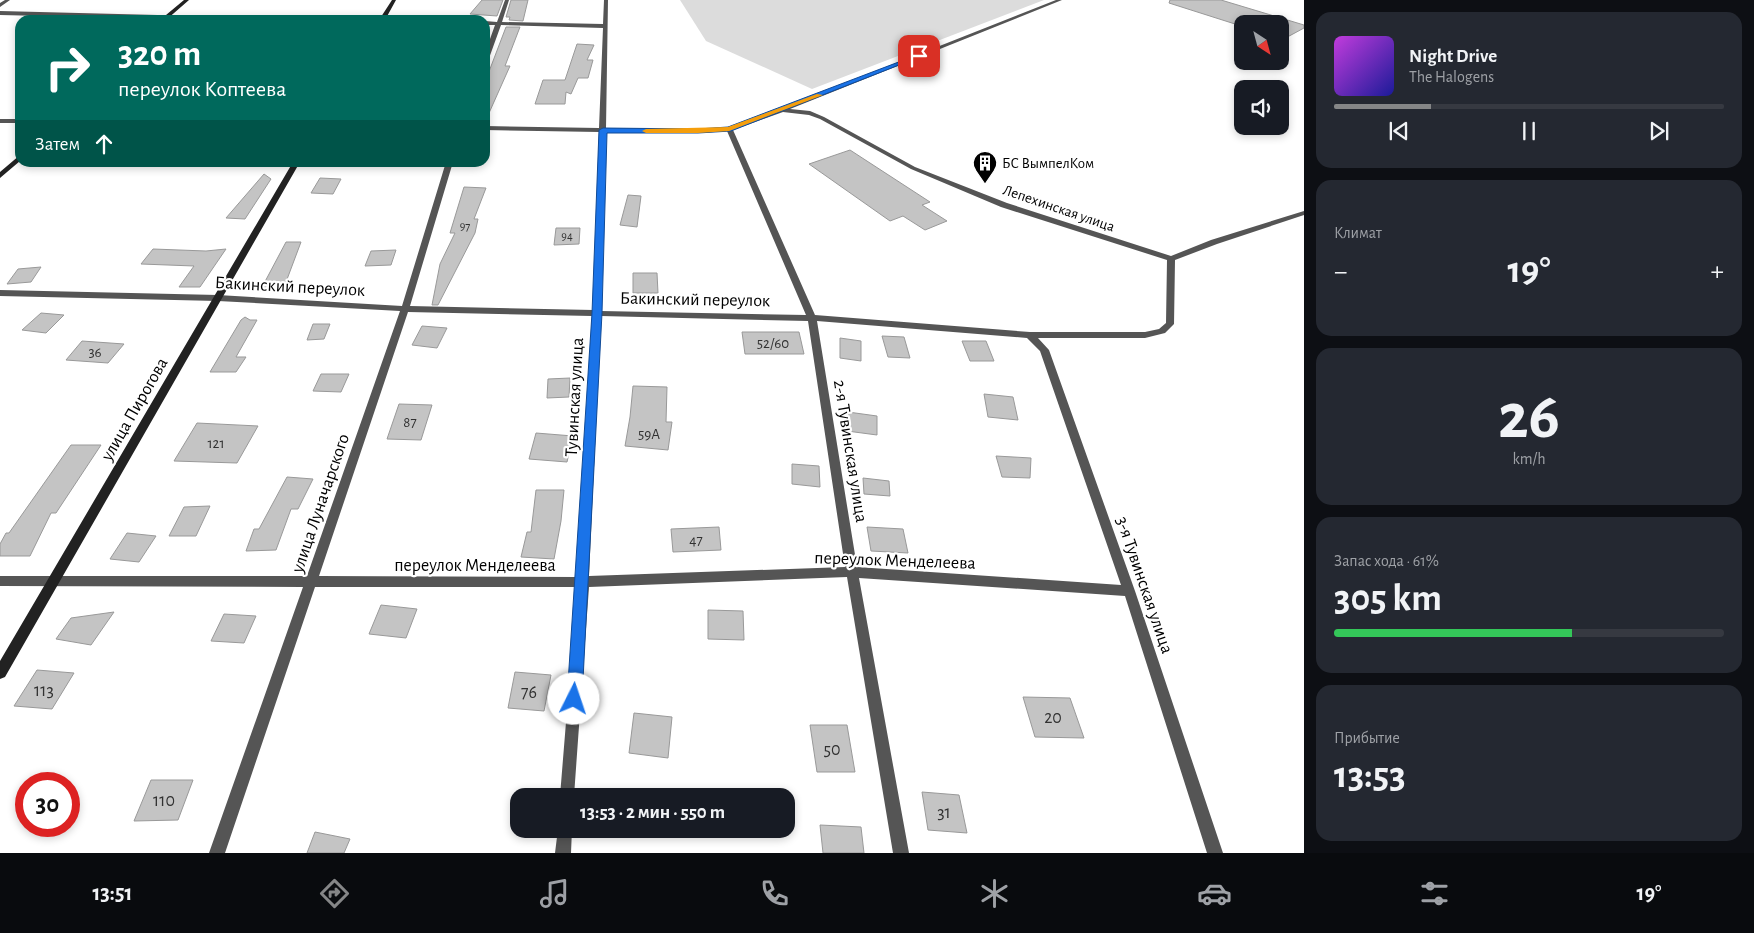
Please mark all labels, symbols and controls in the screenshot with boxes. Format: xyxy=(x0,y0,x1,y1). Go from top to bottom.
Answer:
north arrow xyxy=(1234,15,1289,70)
map controls xyxy=(1234,15,1289,135)
icon: right xyxy=(35,35,100,100)
pin xyxy=(898,35,940,77)
text: 320 m xyxy=(118,37,201,72)
icon: arrive xyxy=(905,42,933,70)
text: Night Drive xyxy=(1409,47,1497,66)
text: The Halogens xyxy=(1409,69,1494,85)
text: переулок Коптеева xyxy=(118,78,286,100)
button: sound xyxy=(1234,80,1289,135)
icon: previous xyxy=(1385,117,1413,145)
icon: pause xyxy=(1515,117,1543,145)
icon: next xyxy=(1645,117,1673,145)
icon: ahead xyxy=(90,130,118,158)
text: Затем xyxy=(35,135,80,154)
building icon: БС ВымпелКом xyxy=(972,150,998,184)
place label: БС ВымпелКом xyxy=(1002,156,1094,171)
street label: Лепехинская улица xyxy=(1001,182,1117,235)
house number: 97 xyxy=(460,220,470,232)
text: Климат xyxy=(1334,225,1382,241)
house number: 94 xyxy=(561,230,573,242)
text: 19° xyxy=(1507,252,1551,290)
text: − xyxy=(1334,258,1347,286)
text: + xyxy=(1711,258,1724,286)
street label: Бакинский переулок xyxy=(214,274,366,300)
street label: Бакинский переулок xyxy=(620,290,771,310)
house number: 52/60 xyxy=(757,336,789,351)
street label: Тувинская улица xyxy=(563,337,587,457)
house number: 36 xyxy=(88,345,102,360)
street label: улица Пирогова xyxy=(98,355,172,465)
street label: 2-я Тувинская улица xyxy=(830,378,870,524)
text: 26 xyxy=(1498,385,1560,450)
house number: 87 xyxy=(403,415,417,430)
house number: 59А xyxy=(638,427,660,442)
street label: улица Луначарского xyxy=(288,432,353,576)
house number: 121 xyxy=(207,436,225,451)
text: km/h xyxy=(1512,451,1546,467)
street label: 3-я Тувинская улица xyxy=(1112,515,1176,656)
house number: 47 xyxy=(689,533,703,548)
street label: переулок Менделеева xyxy=(814,549,976,573)
text: Запас хода · 61% xyxy=(1334,553,1439,569)
street label: переулок Менделеева xyxy=(394,557,556,575)
text: 305 km xyxy=(1334,580,1442,618)
position arrow xyxy=(547,672,599,724)
house number: 113 xyxy=(34,682,54,700)
house number: 76 xyxy=(521,684,537,702)
house number: 20 xyxy=(1044,709,1062,727)
text: Прибытие xyxy=(1334,730,1400,746)
house number: 50 xyxy=(823,741,841,759)
text: 13:53 xyxy=(1334,757,1406,795)
speed limit sign: 30 xyxy=(15,772,80,837)
house number: 110 xyxy=(153,792,175,810)
text: 13:53 · 2 мин · 550 m xyxy=(580,803,725,822)
house number: 31 xyxy=(937,804,951,822)
icon: directions xyxy=(317,876,352,911)
icon: music xyxy=(537,876,572,911)
icon: phone xyxy=(757,876,792,911)
icon: climate xyxy=(977,876,1012,911)
icon: car xyxy=(1197,876,1232,911)
icon: filters xyxy=(1417,876,1452,911)
text: 13:51 xyxy=(92,882,132,904)
text: 19° xyxy=(1637,882,1662,904)

